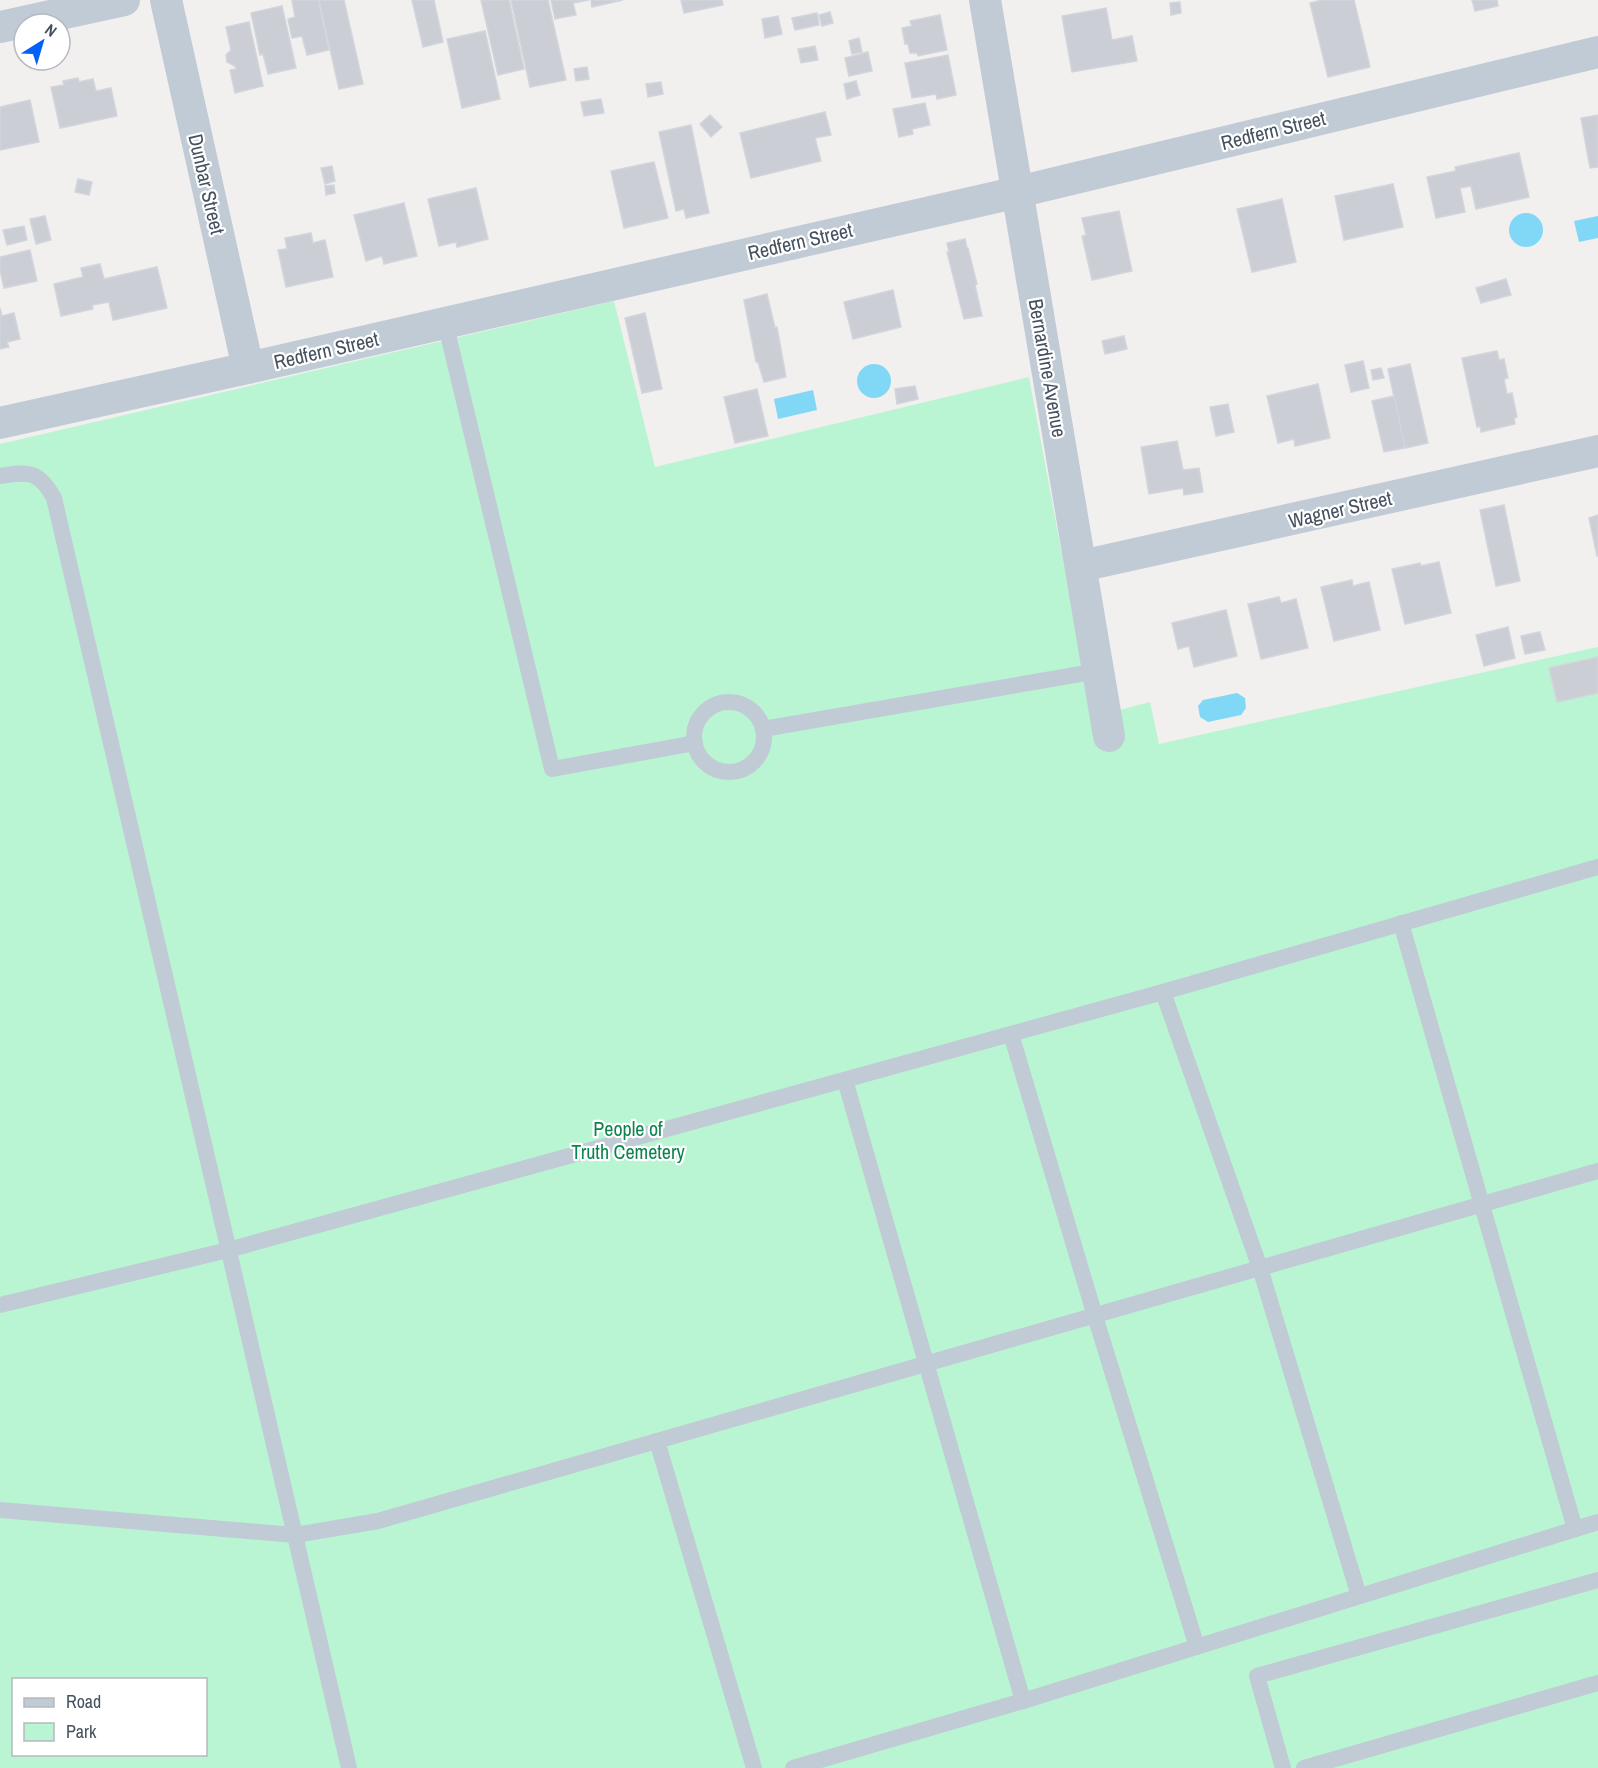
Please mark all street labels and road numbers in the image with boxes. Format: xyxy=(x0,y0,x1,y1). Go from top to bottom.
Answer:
street label: Redfern Street xyxy=(1218,104,1328,156)
street label: Dunbar Street xyxy=(182,131,232,237)
street label: Redfern Street xyxy=(745,216,855,266)
street label: Bernardine Avenue xyxy=(1023,297,1073,439)
street label: Redfern Street xyxy=(271,325,381,375)
street label: Wagner Street xyxy=(1286,484,1395,534)

